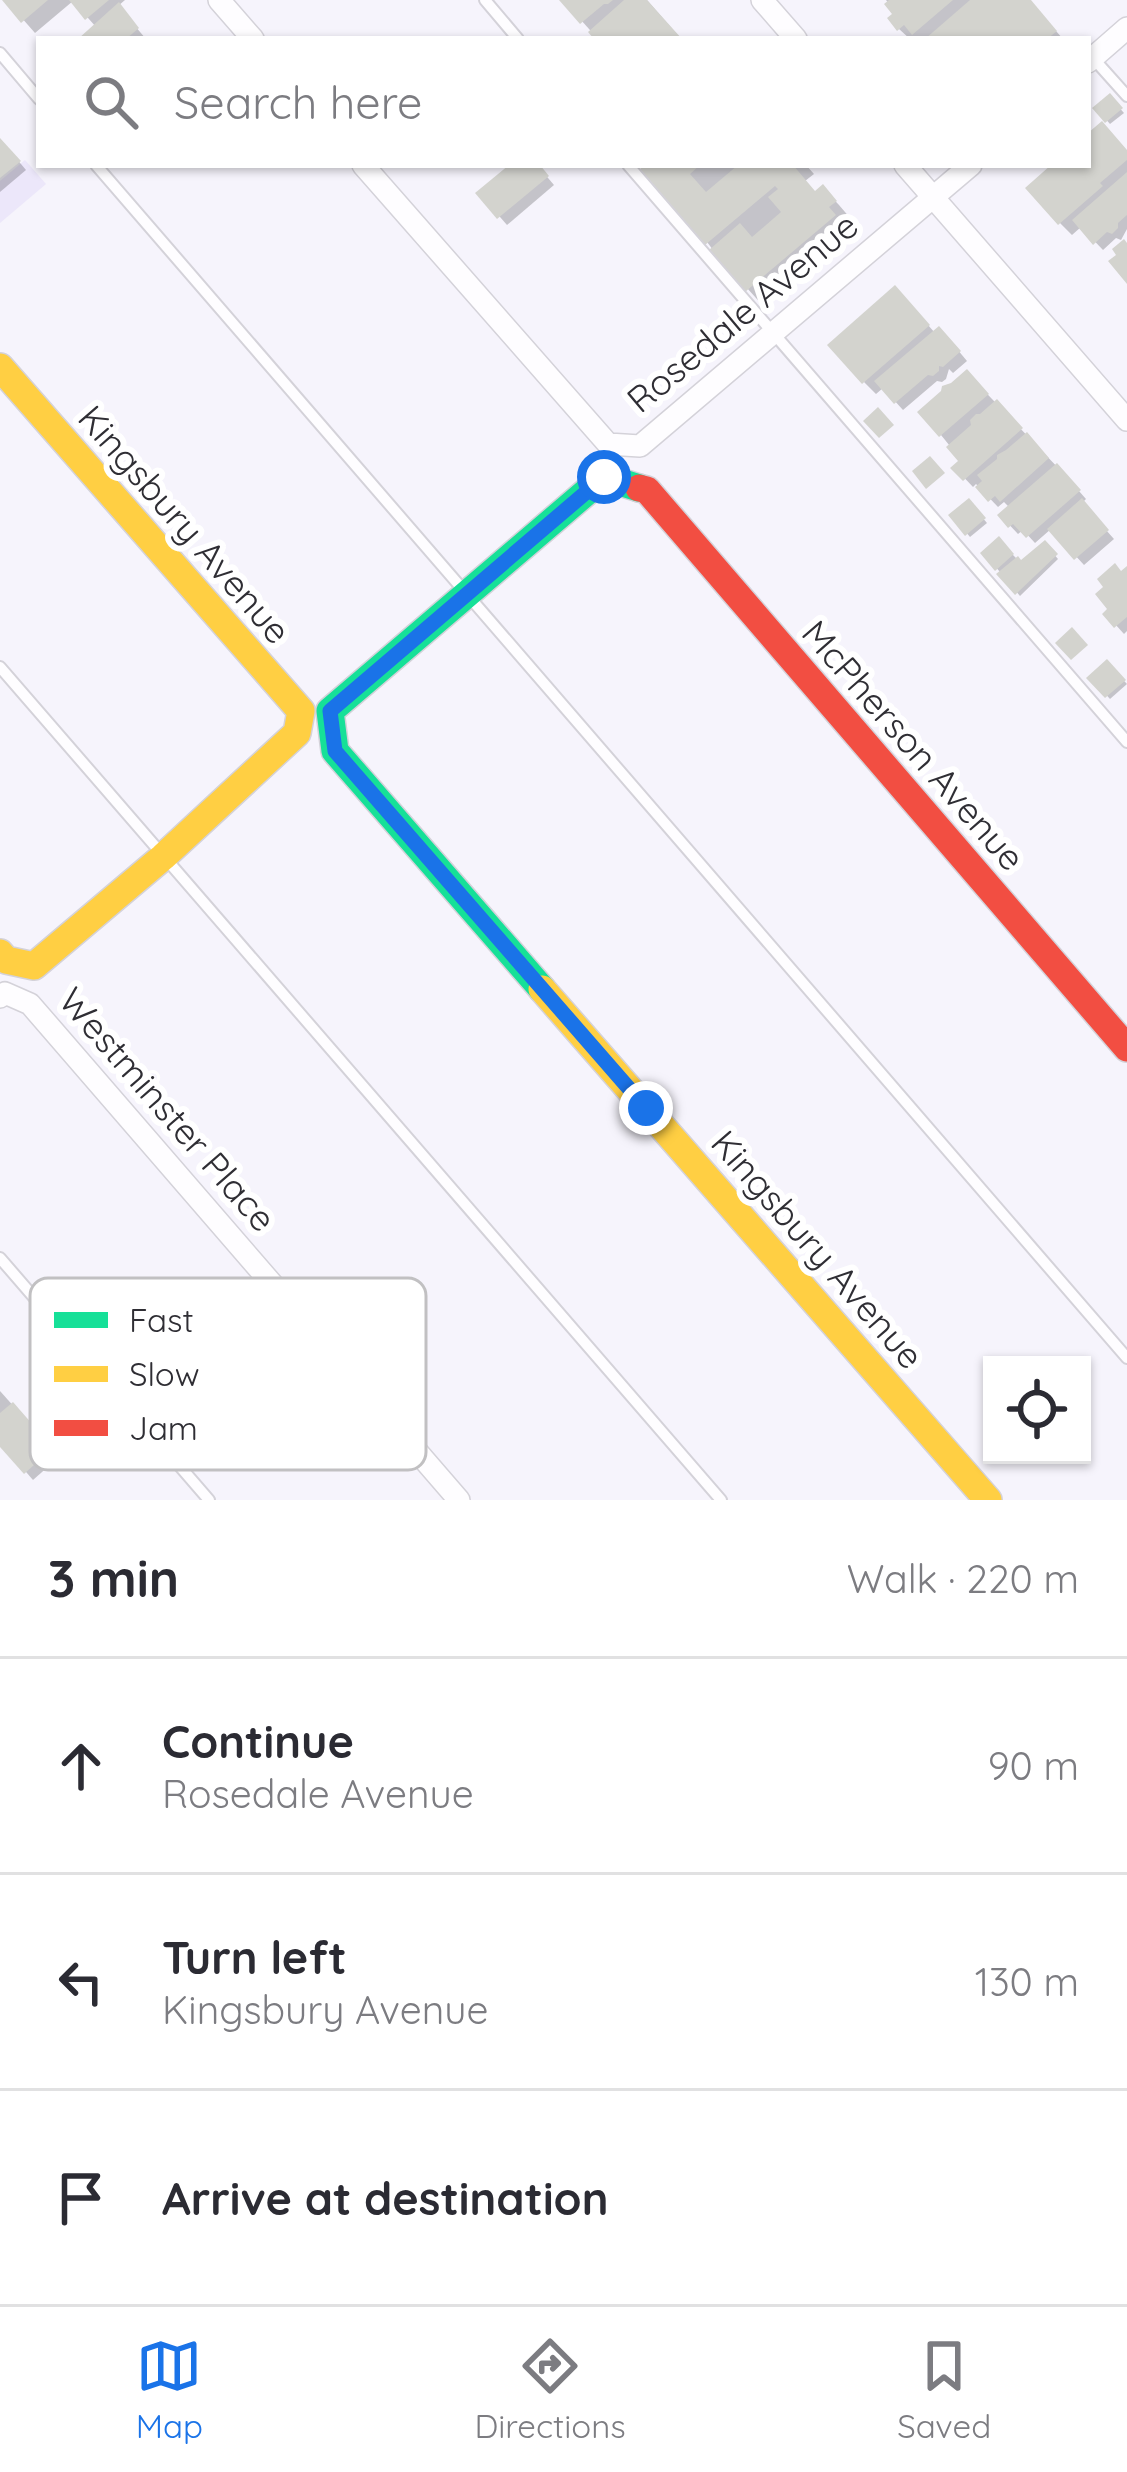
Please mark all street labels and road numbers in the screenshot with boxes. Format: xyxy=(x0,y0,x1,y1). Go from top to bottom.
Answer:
street label: Rosedale Avenue xyxy=(617,202,867,422)
street label: Kingsbury Avenue xyxy=(69,396,301,652)
street label: McPherson Avenue xyxy=(793,611,1035,879)
street label: Westminster Place xyxy=(50,978,286,1240)
street label: Kingsbury Avenue xyxy=(702,1121,934,1377)

